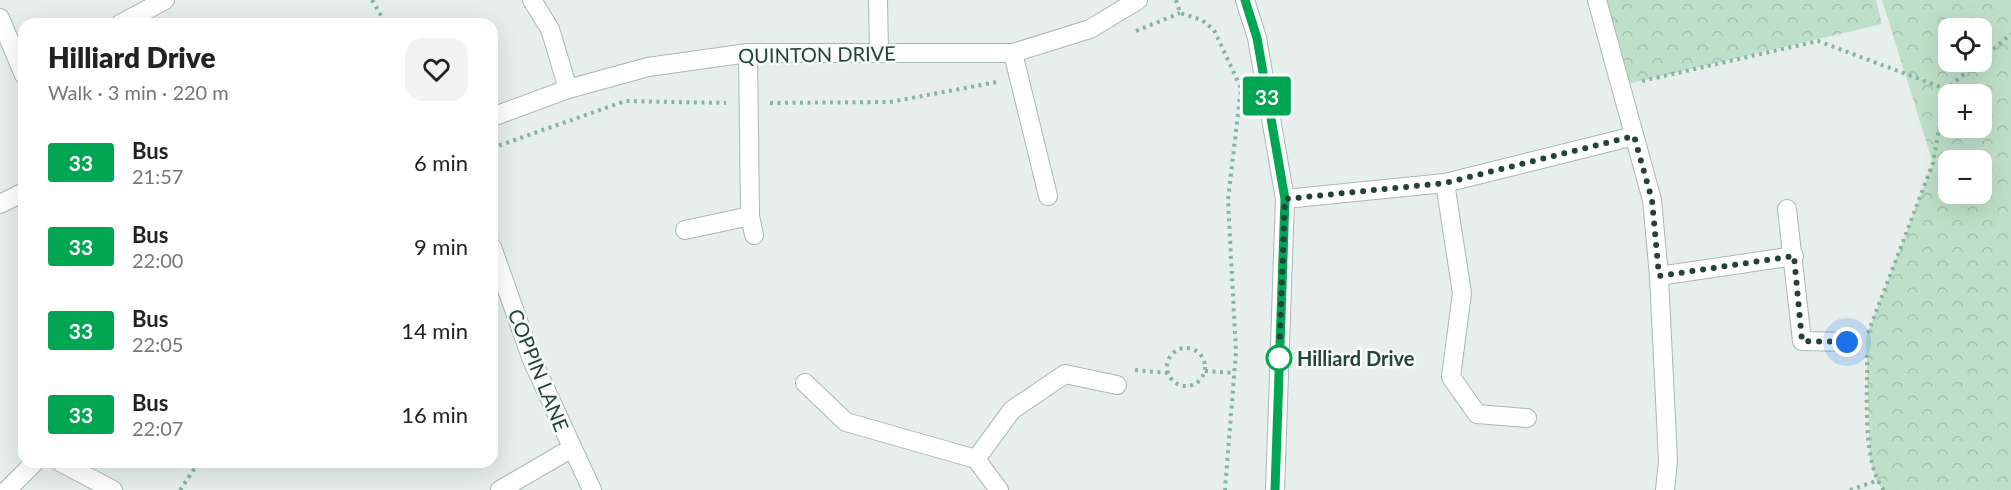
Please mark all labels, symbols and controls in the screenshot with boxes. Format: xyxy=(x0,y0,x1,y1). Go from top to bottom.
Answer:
map controls xyxy=(1938,18,1992,204)
button: locate xyxy=(1938,18,1992,72)
button: heart xyxy=(405,38,468,101)
text: Hilliard Drive xyxy=(48,40,216,74)
street label: QUINTON DRIVE xyxy=(738,41,896,67)
line badge: 33 xyxy=(1240,76,1294,116)
text: Walk · 3 min · 220 m xyxy=(48,80,229,104)
text: 33 xyxy=(1255,84,1279,109)
button: + xyxy=(1938,84,1992,138)
text: Bus xyxy=(132,137,168,164)
text: 6 min xyxy=(414,149,468,176)
text: 33 xyxy=(69,150,93,175)
button: − xyxy=(1938,150,1992,204)
text: 21:57 xyxy=(132,164,183,188)
text: Bus xyxy=(132,221,168,248)
text: 9 min xyxy=(414,233,468,260)
text: 33 xyxy=(69,234,93,259)
text: 22:00 xyxy=(132,248,183,272)
text: Bus xyxy=(132,305,168,332)
street label: COPPIN LANE xyxy=(504,305,574,435)
text: 14 min xyxy=(401,317,468,344)
text: 33 xyxy=(69,318,93,343)
your location xyxy=(1832,327,1862,357)
text: 22:05 xyxy=(132,332,183,356)
marker: Hilliard Drive xyxy=(1266,345,1292,371)
place label: Hilliard Drive xyxy=(1297,346,1415,370)
text: Bus xyxy=(132,389,168,416)
text: 16 min xyxy=(401,401,468,428)
text: 33 xyxy=(69,402,93,427)
text: 22:07 xyxy=(132,416,183,440)

